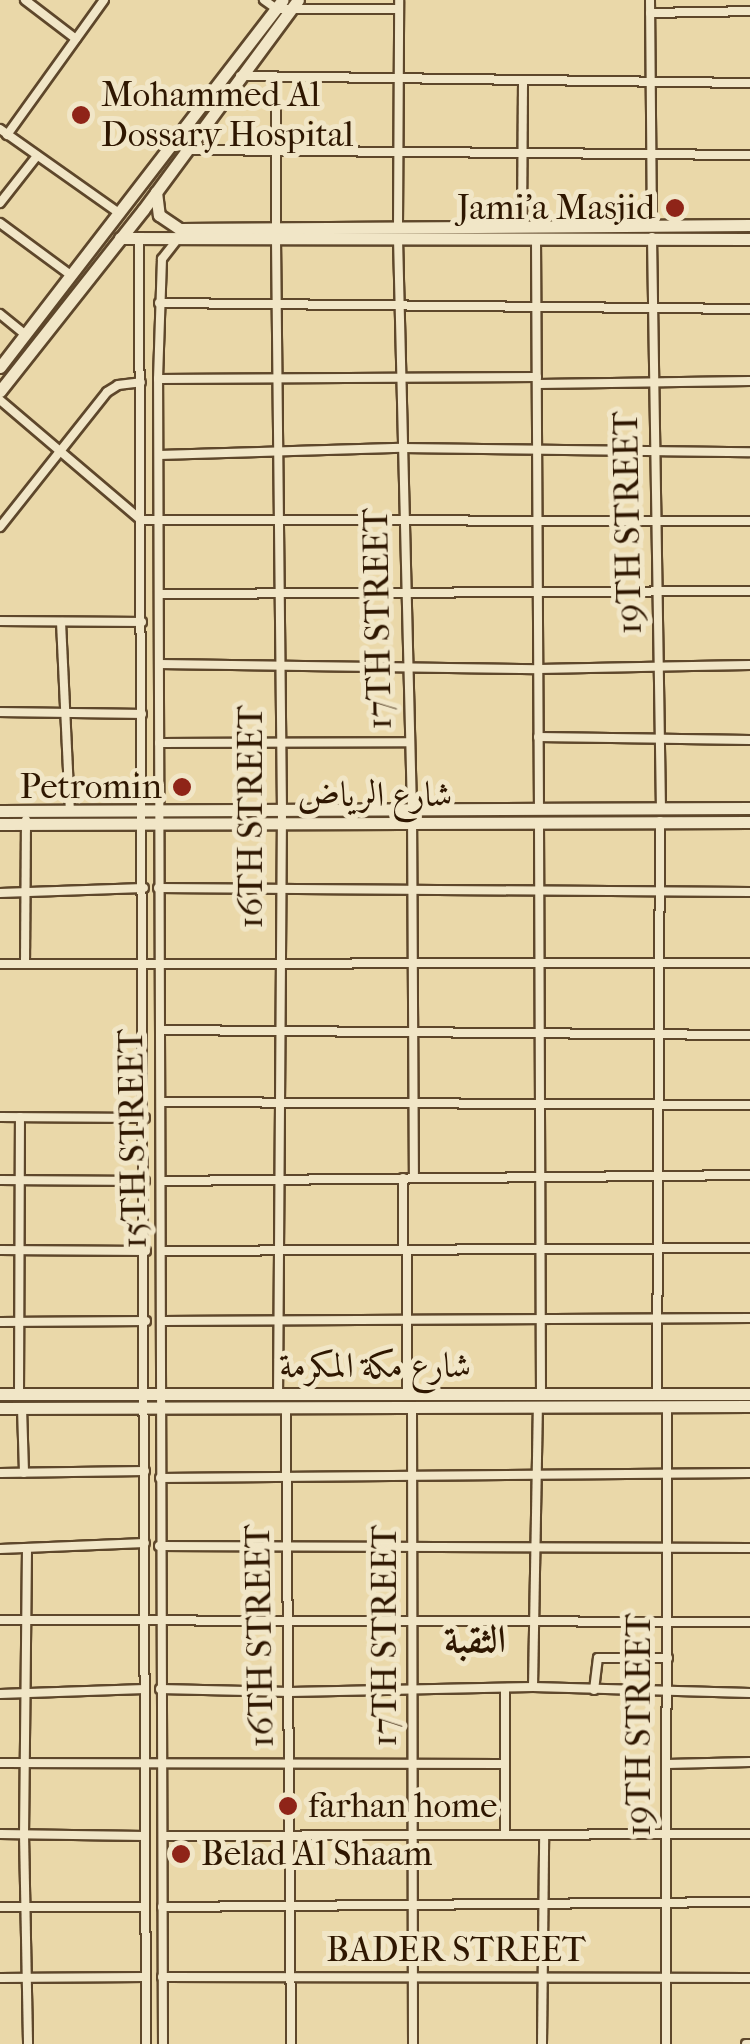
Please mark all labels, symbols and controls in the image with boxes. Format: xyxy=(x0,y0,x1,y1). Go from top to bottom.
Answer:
place label: Mohammed Al Dossary Hospital xyxy=(101,74,354,156)
marker: Mohammed Al Dossary Hospital xyxy=(70,104,92,126)
place label: Jami'a Masjid xyxy=(457,187,655,229)
marker: Jami'a Masjid xyxy=(664,197,686,219)
street label: 19TH STREET xyxy=(605,411,651,635)
street label: 17TH STREET xyxy=(355,508,401,730)
street label: 16TH STREET xyxy=(230,705,272,929)
place label: Petromin xyxy=(20,766,162,808)
street label: شارع الرياض xyxy=(298,774,452,816)
marker: Petromin xyxy=(171,776,193,798)
street label: 15TH STREET xyxy=(110,1029,156,1249)
street label: شارع مكة المكرمة xyxy=(279,1345,471,1387)
street label: 16TH STREET xyxy=(237,1524,283,1748)
street label: 17TH STREET xyxy=(364,1525,406,1747)
street label: 19TH STREET xyxy=(618,1613,660,1837)
district label: الثقبة xyxy=(444,1617,506,1663)
place label: farhan home xyxy=(308,1785,497,1827)
marker: farhan home xyxy=(277,1795,299,1817)
place label: Belad Al Shaam xyxy=(201,1833,432,1875)
marker: Belad Al Shaam xyxy=(170,1843,192,1865)
street label: BADER STREET xyxy=(326,1929,586,1971)

